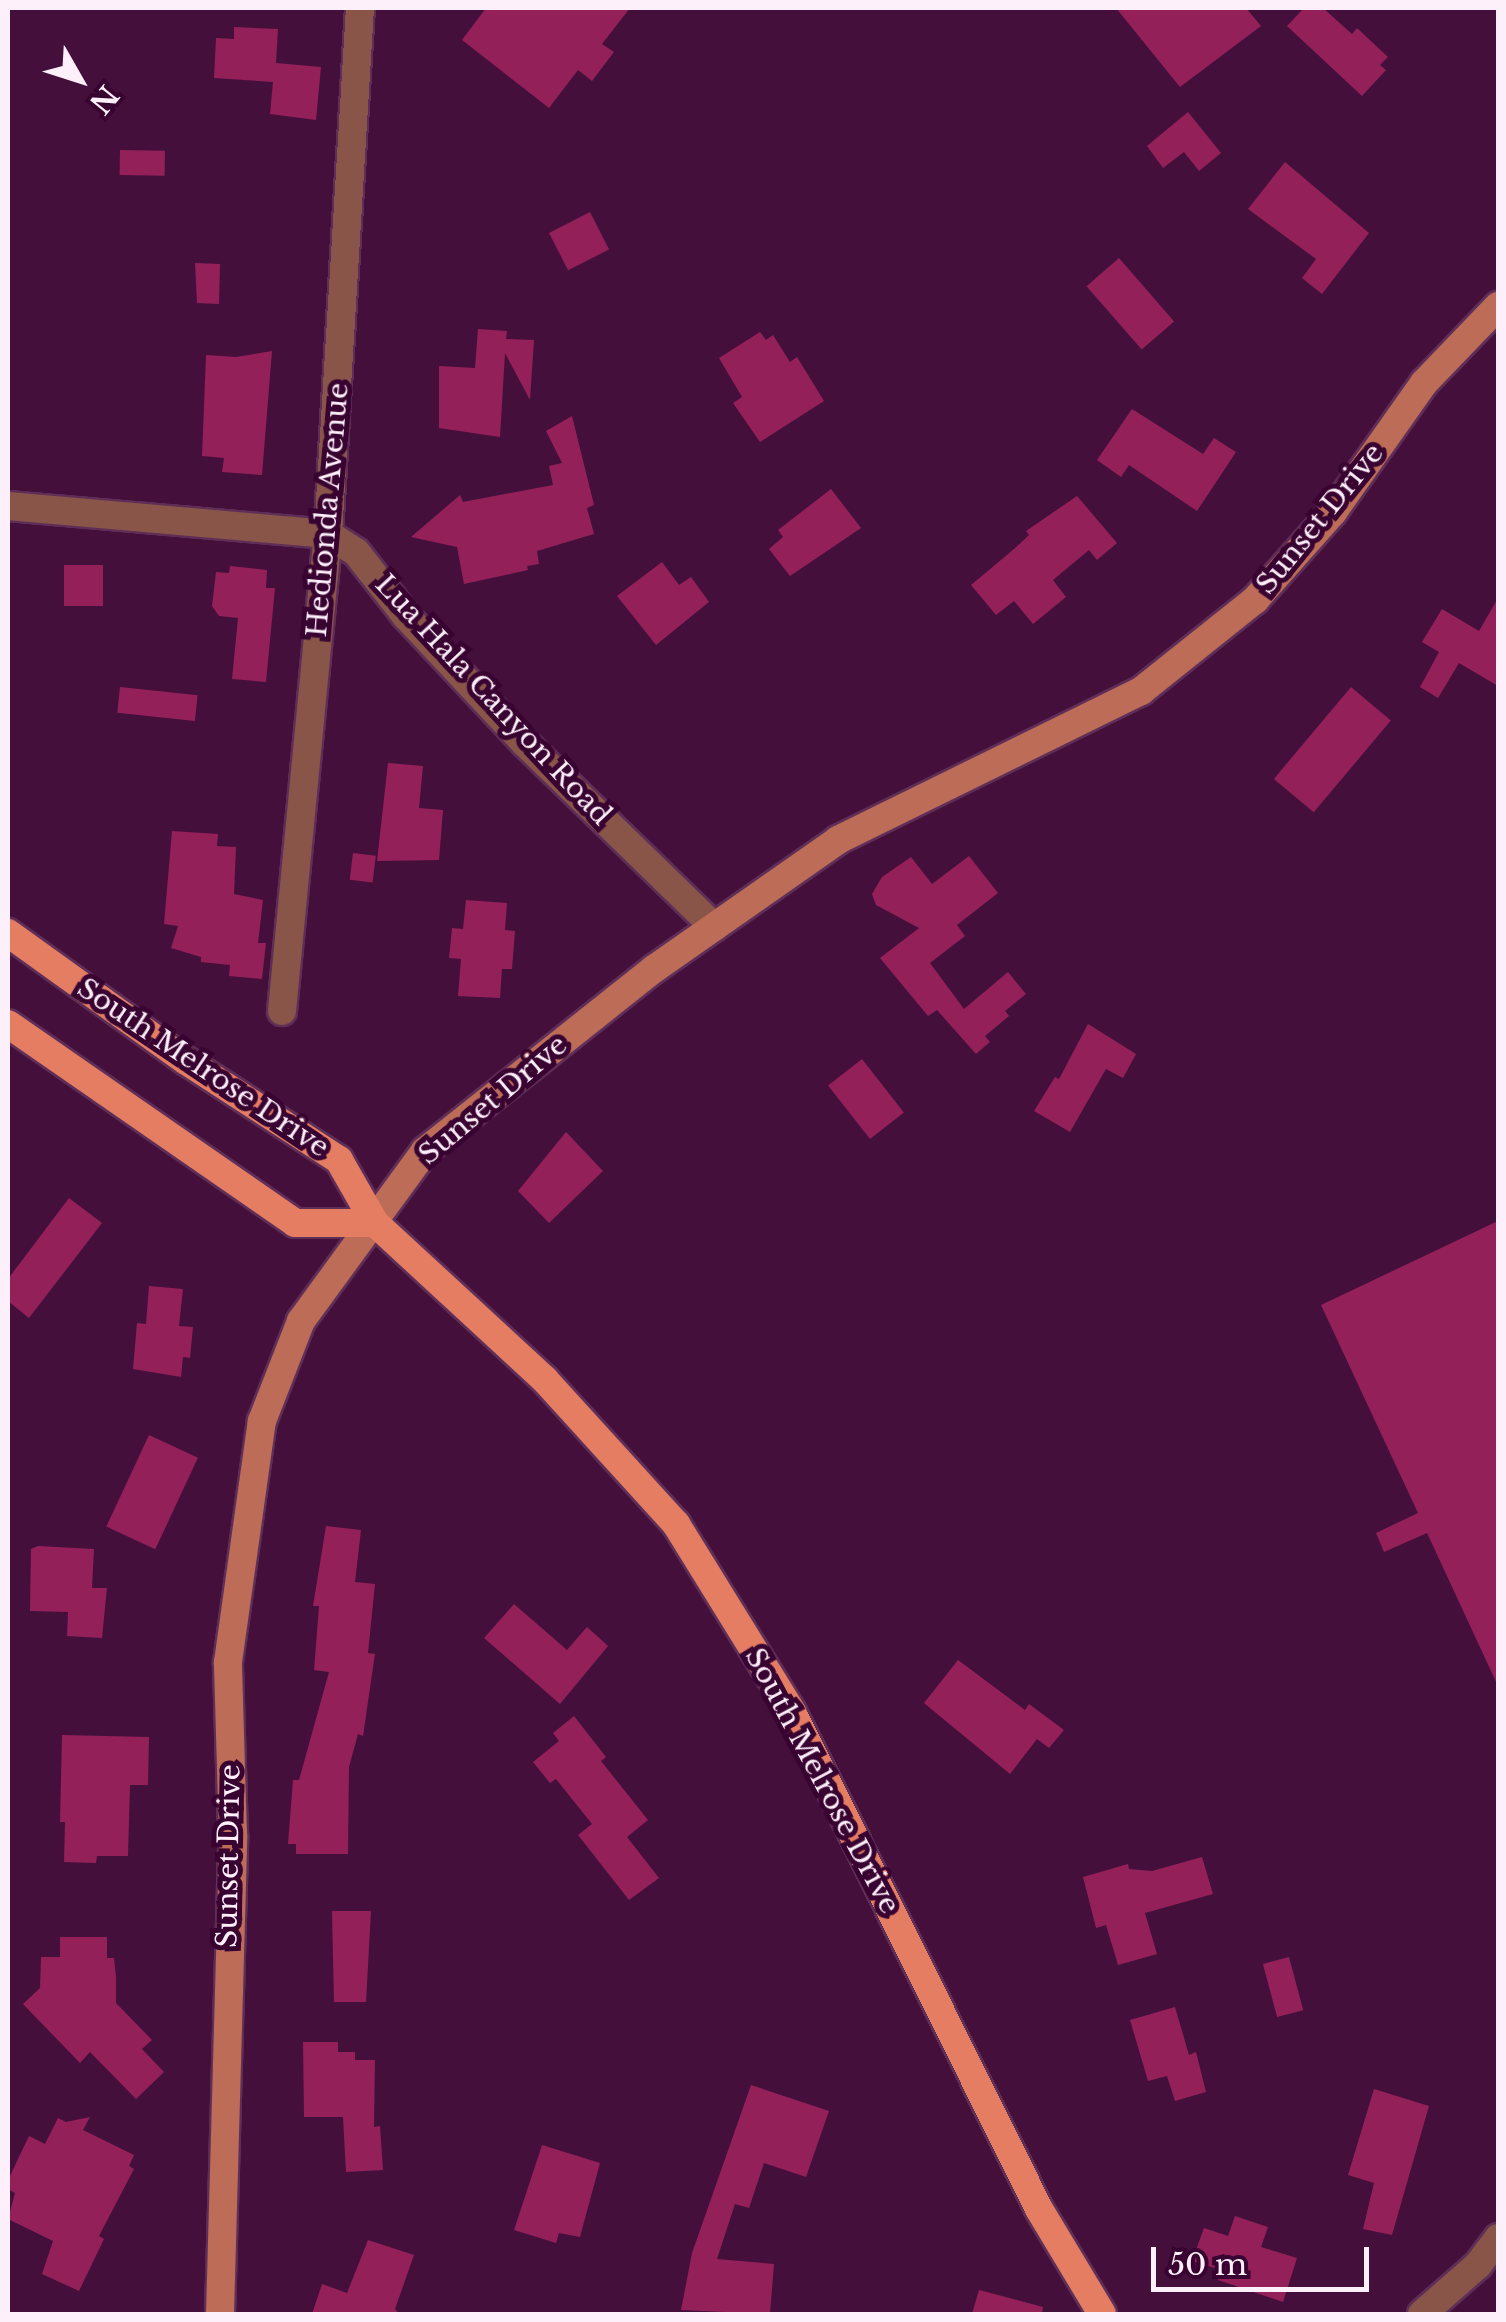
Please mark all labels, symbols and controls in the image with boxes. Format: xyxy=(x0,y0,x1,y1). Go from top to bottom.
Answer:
north arrow xyxy=(30,30,130,130)
text: N xyxy=(82,78,126,120)
street label: Hedionda Avenue xyxy=(300,381,356,639)
street label: Sunset Drive xyxy=(1249,437,1391,601)
street label: Lua Hala Canyon Road xyxy=(368,568,618,832)
street label: South Melrose Drive xyxy=(71,971,335,1165)
street label: Sunset Drive xyxy=(412,1028,574,1172)
street label: South Melrose Drive xyxy=(738,1642,906,1920)
street label: Sunset Drive xyxy=(211,1764,247,1948)
scale bar xyxy=(1156,2227,1374,2289)
text: 50 m xyxy=(1168,2246,1247,2283)

